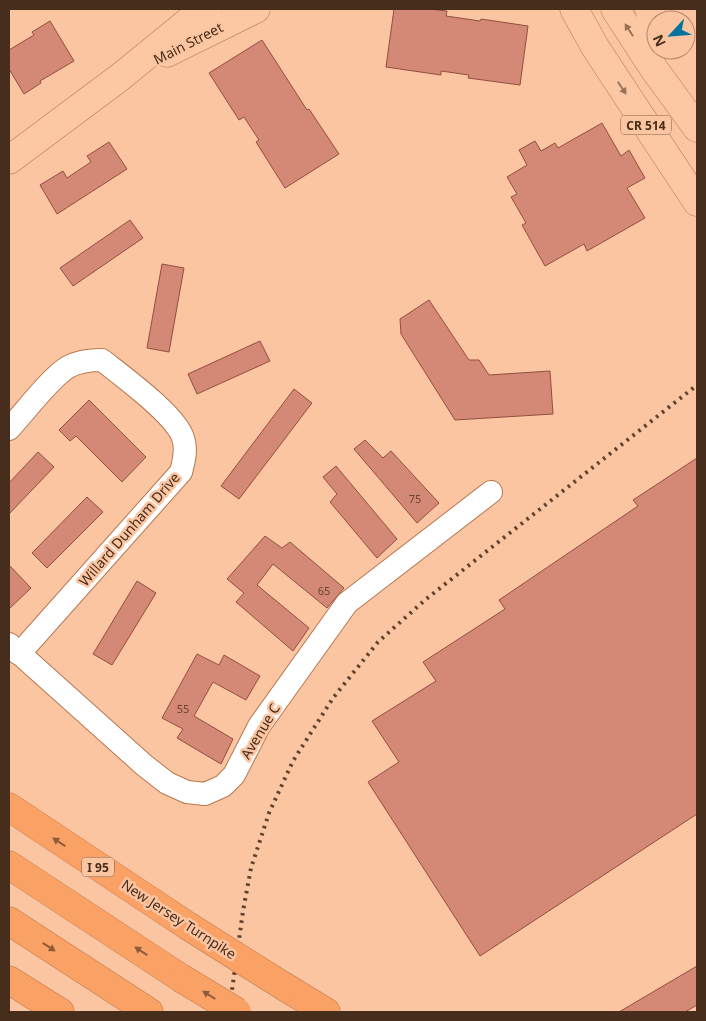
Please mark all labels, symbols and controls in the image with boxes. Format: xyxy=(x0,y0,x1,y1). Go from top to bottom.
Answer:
north arrow xyxy=(646,10,696,60)
street label: Main Street xyxy=(150,17,226,69)
one-way arrow xyxy=(625,24,634,37)
text: N xyxy=(648,32,670,50)
one-way arrow xyxy=(617,81,627,95)
road number: CR 514 xyxy=(621,116,671,134)
street label: Willard Dunham Drive xyxy=(74,468,184,590)
house number: 75 xyxy=(409,491,421,506)
house number: 65 xyxy=(318,583,330,598)
street label: Avenue C xyxy=(236,700,284,762)
house number: 55 xyxy=(177,701,189,716)
one-way arrow xyxy=(53,837,66,847)
road number: I 95 xyxy=(82,858,114,876)
street label: New Jersey Turnpike xyxy=(118,875,240,963)
one-way arrow xyxy=(43,943,56,952)
one-way arrow xyxy=(134,947,147,956)
one-way arrow xyxy=(202,990,216,1000)

